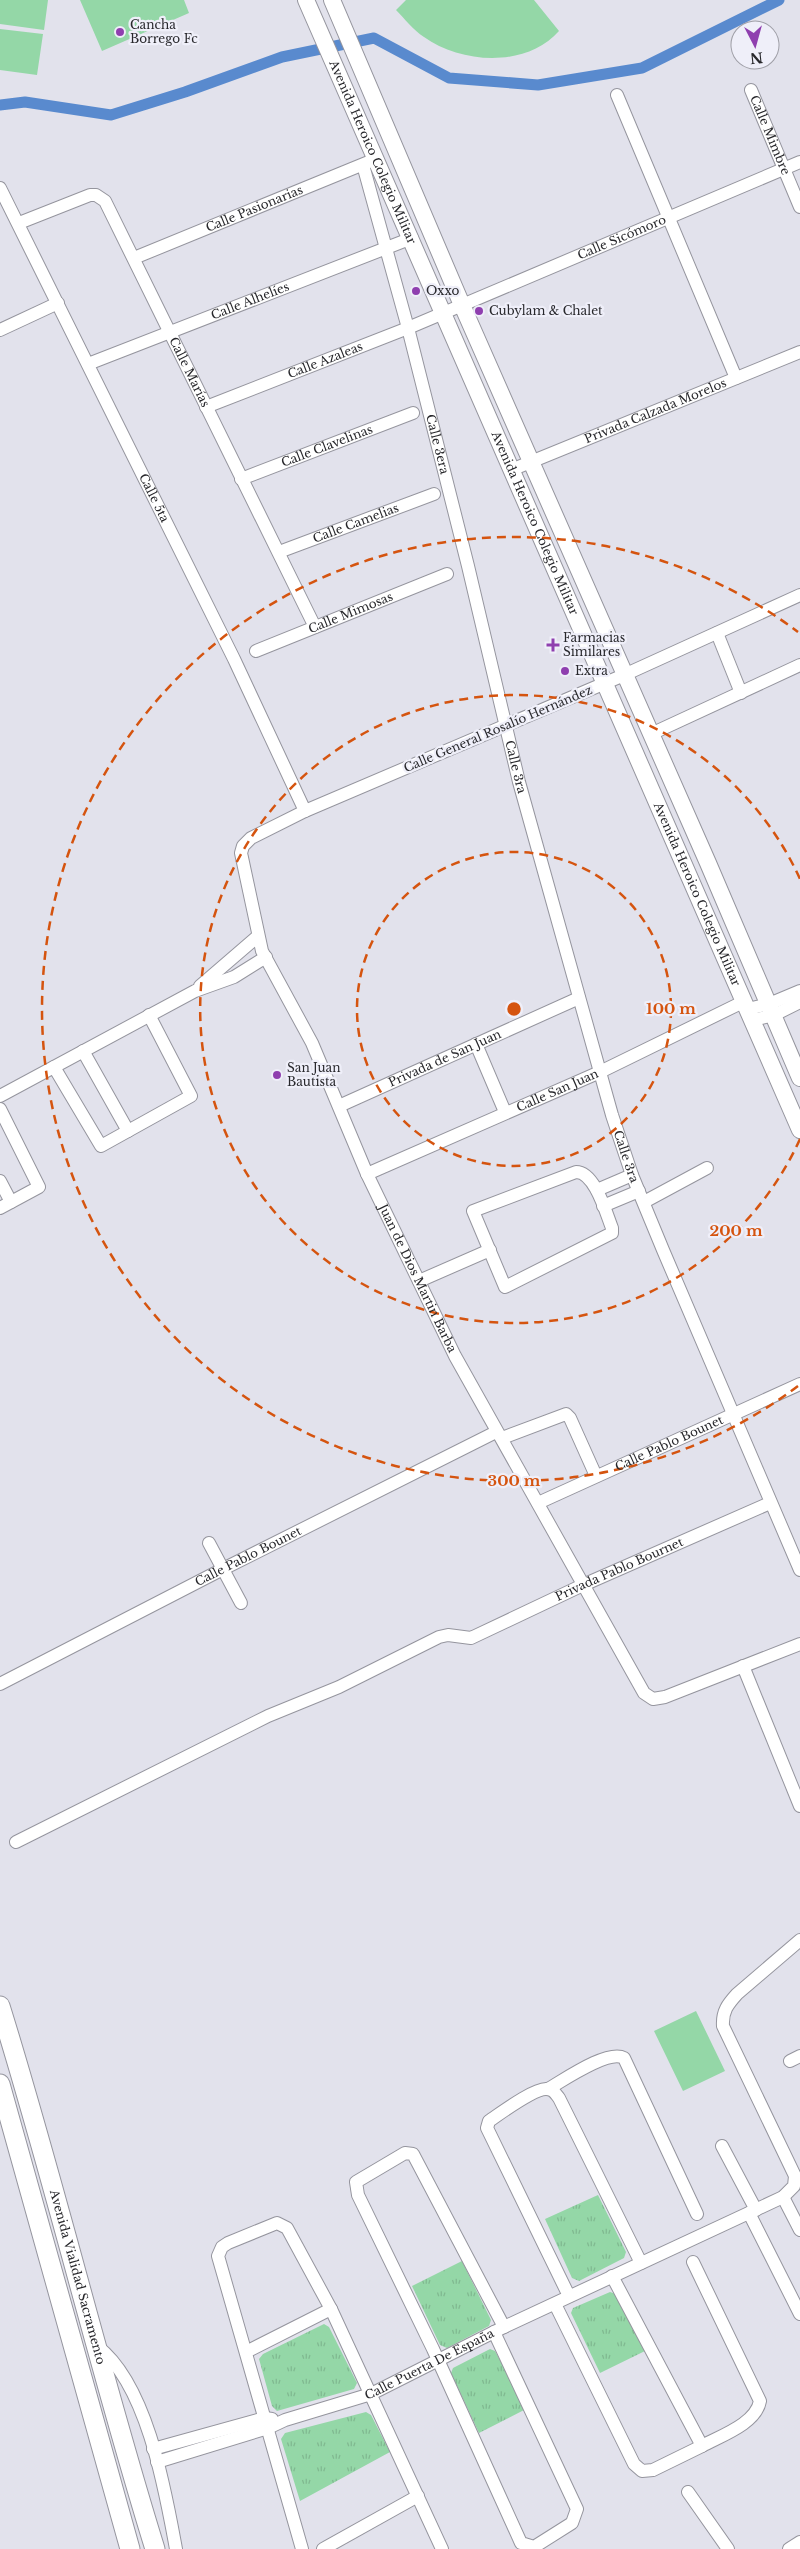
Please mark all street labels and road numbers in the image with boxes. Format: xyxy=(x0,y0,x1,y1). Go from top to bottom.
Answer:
street label: Avenida Heroico Colegio Militar xyxy=(326,57,420,246)
street label: Calle Mimbre xyxy=(747,93,794,177)
street label: Calle Pasionarias xyxy=(203,182,305,235)
street label: Calle Sicómoro xyxy=(575,212,668,262)
street label: Calle Alhelíes xyxy=(209,279,291,322)
street label: Calle Marías xyxy=(166,335,213,409)
street label: Calle Azaleas xyxy=(285,338,365,381)
street label: Privada Calzada Morelos xyxy=(582,375,728,446)
street label: Calle 3era xyxy=(423,413,453,476)
street label: Calle Clavelinas xyxy=(279,421,375,470)
street label: Avenida Heroico Colegio Militar xyxy=(488,428,582,617)
street label: Calle 5ta xyxy=(136,471,173,525)
street label: Calle Camelias xyxy=(311,500,401,546)
street label: Calle Mimosas xyxy=(306,589,395,636)
street label: Calle General Rosalío Hernández xyxy=(401,682,595,775)
street label: Calle 3ra xyxy=(502,739,530,795)
street label: Avenida Heroico Colegio Militar xyxy=(650,799,744,989)
street label: Privada de San Juan xyxy=(386,1026,503,1090)
street label: Calle San Juan xyxy=(514,1066,601,1115)
street label: Calle 3ra xyxy=(611,1128,642,1185)
street label: Juan de Dios Martin Barba xyxy=(375,1200,460,1355)
street label: Calle Pablo Bounet xyxy=(612,1412,726,1474)
street label: Calle Pablo Bounet xyxy=(192,1523,304,1589)
street label: Privada Pablo Bournet xyxy=(553,1534,686,1604)
street label: Avenida Vialidad Sacramento xyxy=(47,2187,109,2366)
street label: Calle Puerta De España xyxy=(363,2325,497,2402)

